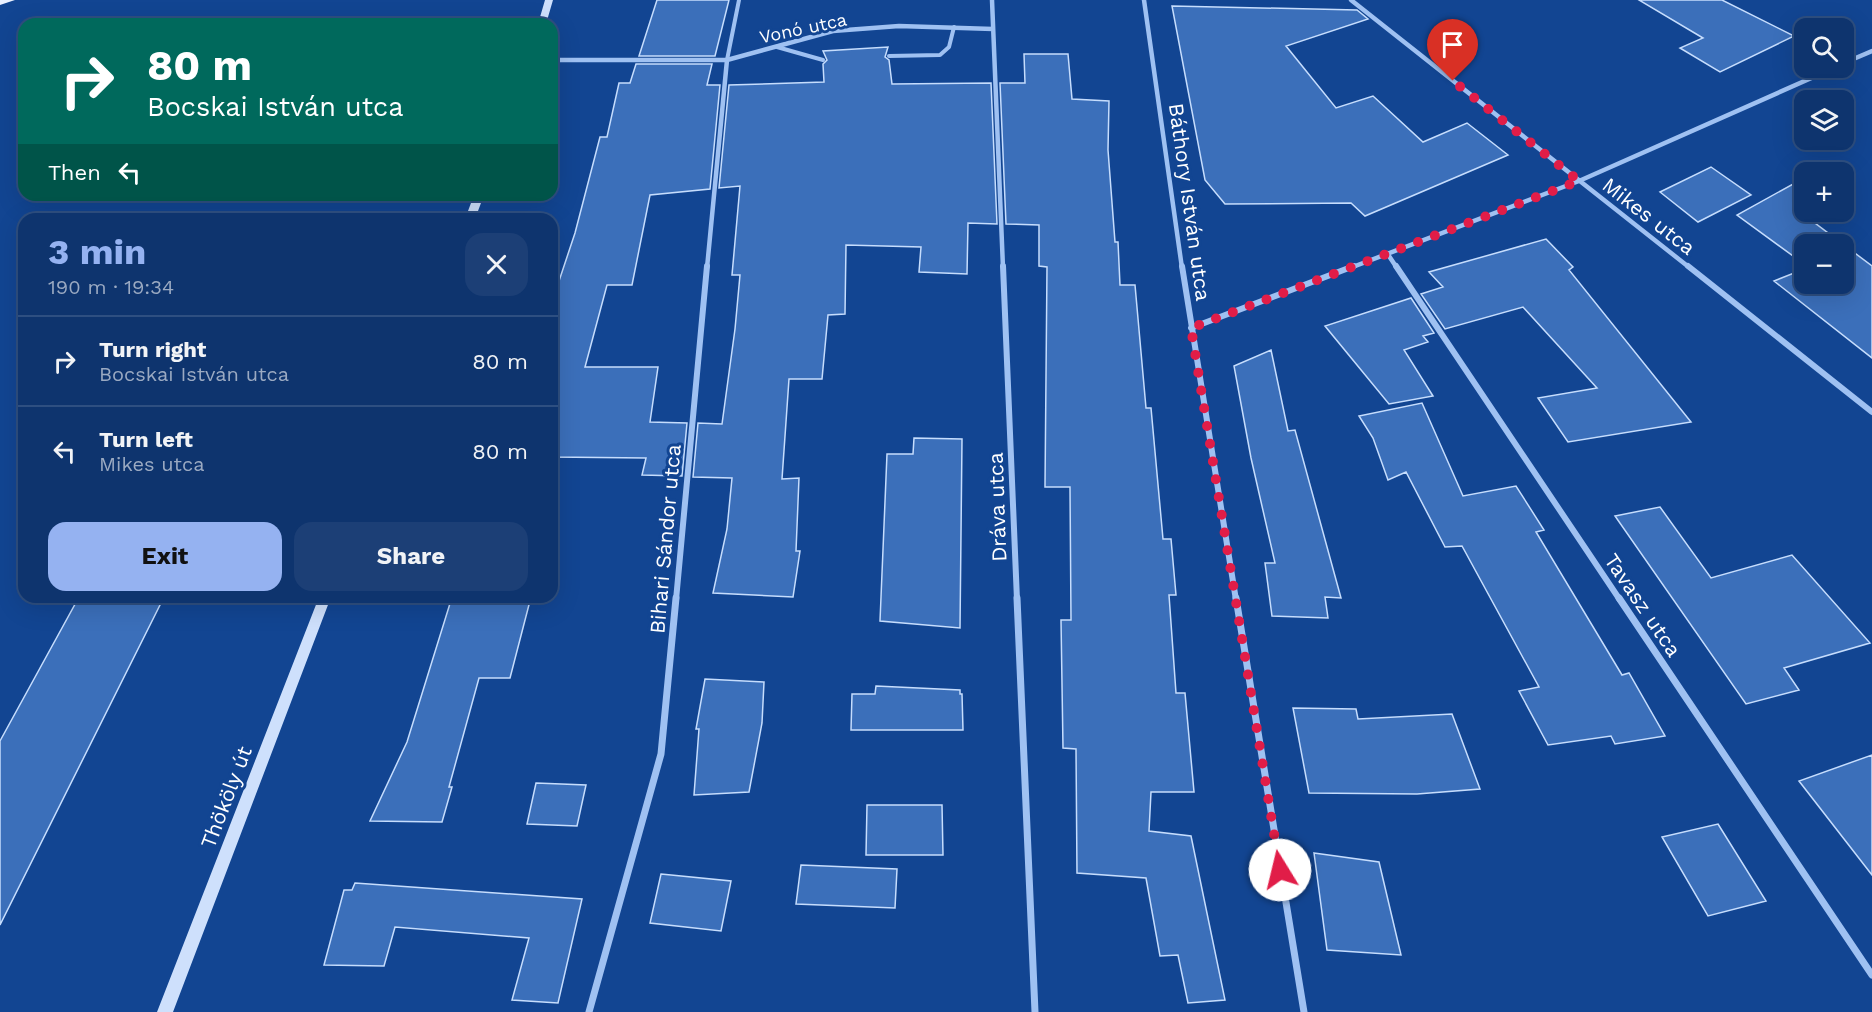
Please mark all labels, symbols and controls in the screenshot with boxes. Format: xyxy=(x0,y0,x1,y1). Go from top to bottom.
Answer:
street label: Vonó utca xyxy=(757,9,849,47)
map controls xyxy=(1794,18,1854,294)
button: search xyxy=(1794,18,1854,78)
pin xyxy=(1427,19,1478,81)
icon: arrive xyxy=(1436,28,1469,61)
text: 80 m xyxy=(147,41,252,90)
icon: right xyxy=(48,42,126,120)
button: layers xyxy=(1794,90,1854,150)
text: Bocskai István utca xyxy=(147,91,403,123)
street label: Báthory István utca xyxy=(1164,101,1216,303)
icon: left xyxy=(113,156,146,189)
text: Then xyxy=(48,160,101,185)
button: + xyxy=(1794,162,1854,222)
street label: Mikes utca xyxy=(1598,172,1700,260)
text: 3 min xyxy=(48,231,146,273)
button: close xyxy=(465,233,528,296)
button: − xyxy=(1794,234,1854,294)
text: 190 m · 19:34 xyxy=(48,275,174,299)
text: Turn right xyxy=(99,337,206,362)
icon: right xyxy=(48,345,81,378)
text: 80 m xyxy=(472,349,528,374)
text: Bocskai István utca xyxy=(99,362,289,386)
text: Turn left xyxy=(99,427,193,452)
icon: left xyxy=(48,435,81,468)
text: 80 m xyxy=(472,439,528,464)
street label: Bihari Sándor utca xyxy=(644,443,686,635)
text: Mikes utca xyxy=(99,452,205,476)
street label: Dráva utca xyxy=(983,452,1011,562)
button: Exit xyxy=(48,522,282,591)
button: Share xyxy=(294,522,528,591)
street label: Tavasz utca xyxy=(1599,548,1687,662)
street label: Thököly út xyxy=(195,742,257,851)
position arrow xyxy=(1248,838,1312,902)

